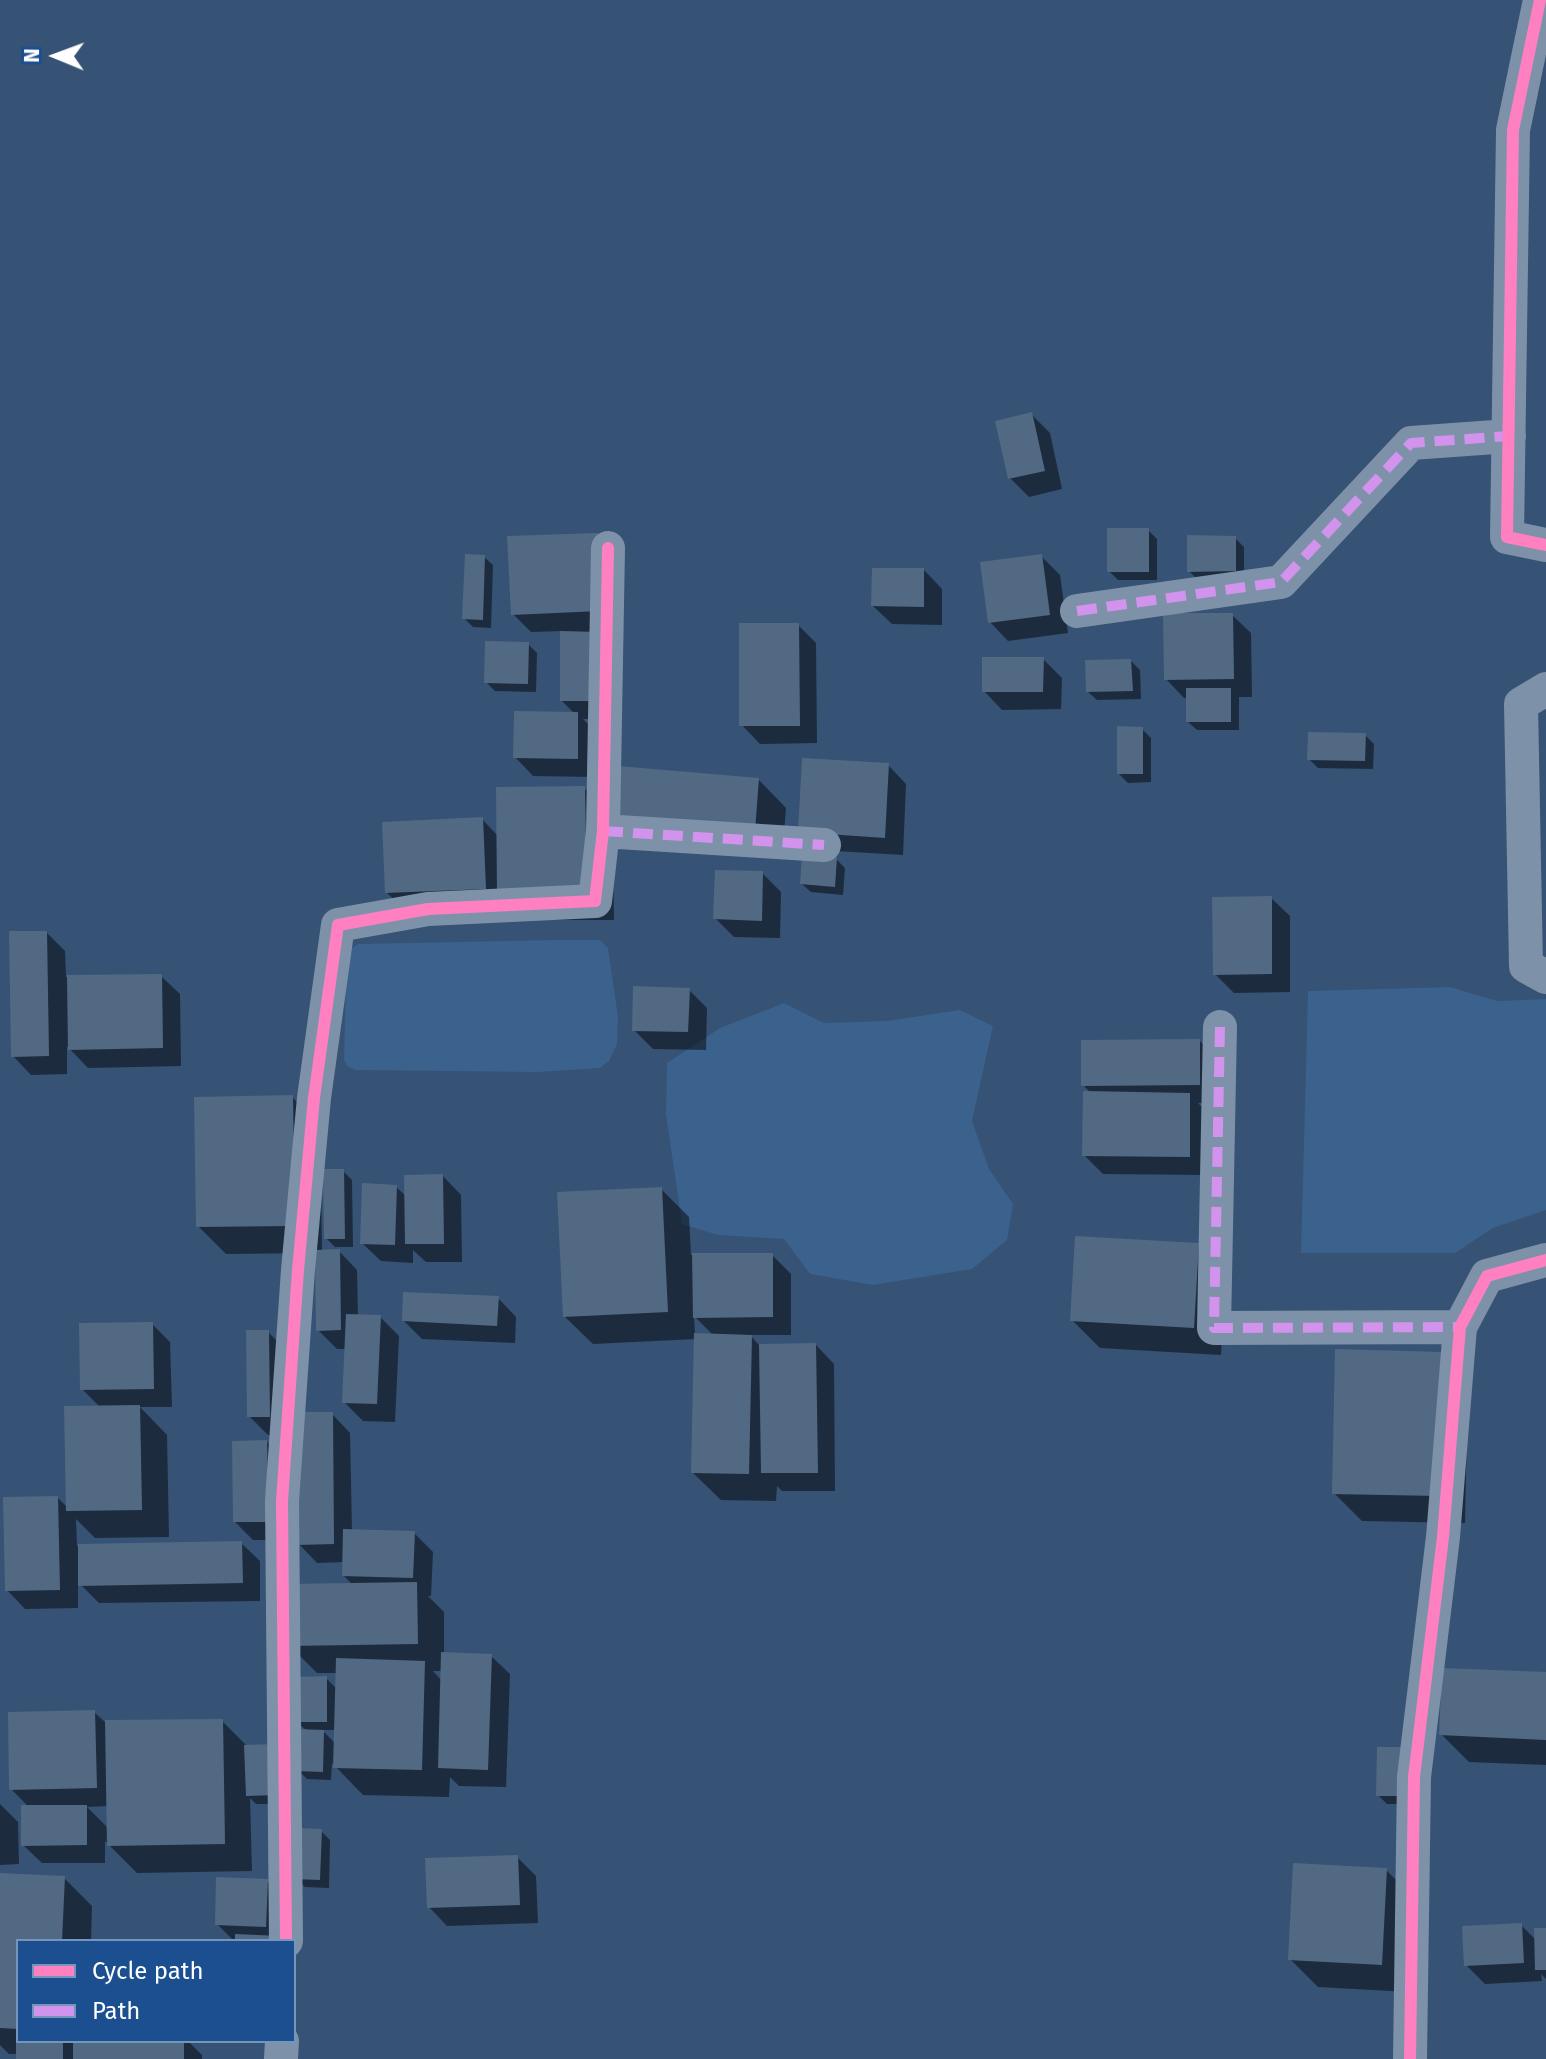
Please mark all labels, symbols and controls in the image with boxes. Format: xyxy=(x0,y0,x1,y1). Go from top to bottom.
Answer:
north arrow xyxy=(16,16,96,96)
text: N xyxy=(18,48,45,63)
legend xyxy=(16,1939,296,2043)
text: Cycle path xyxy=(92,1957,204,1985)
text: Path xyxy=(92,1997,140,2025)

